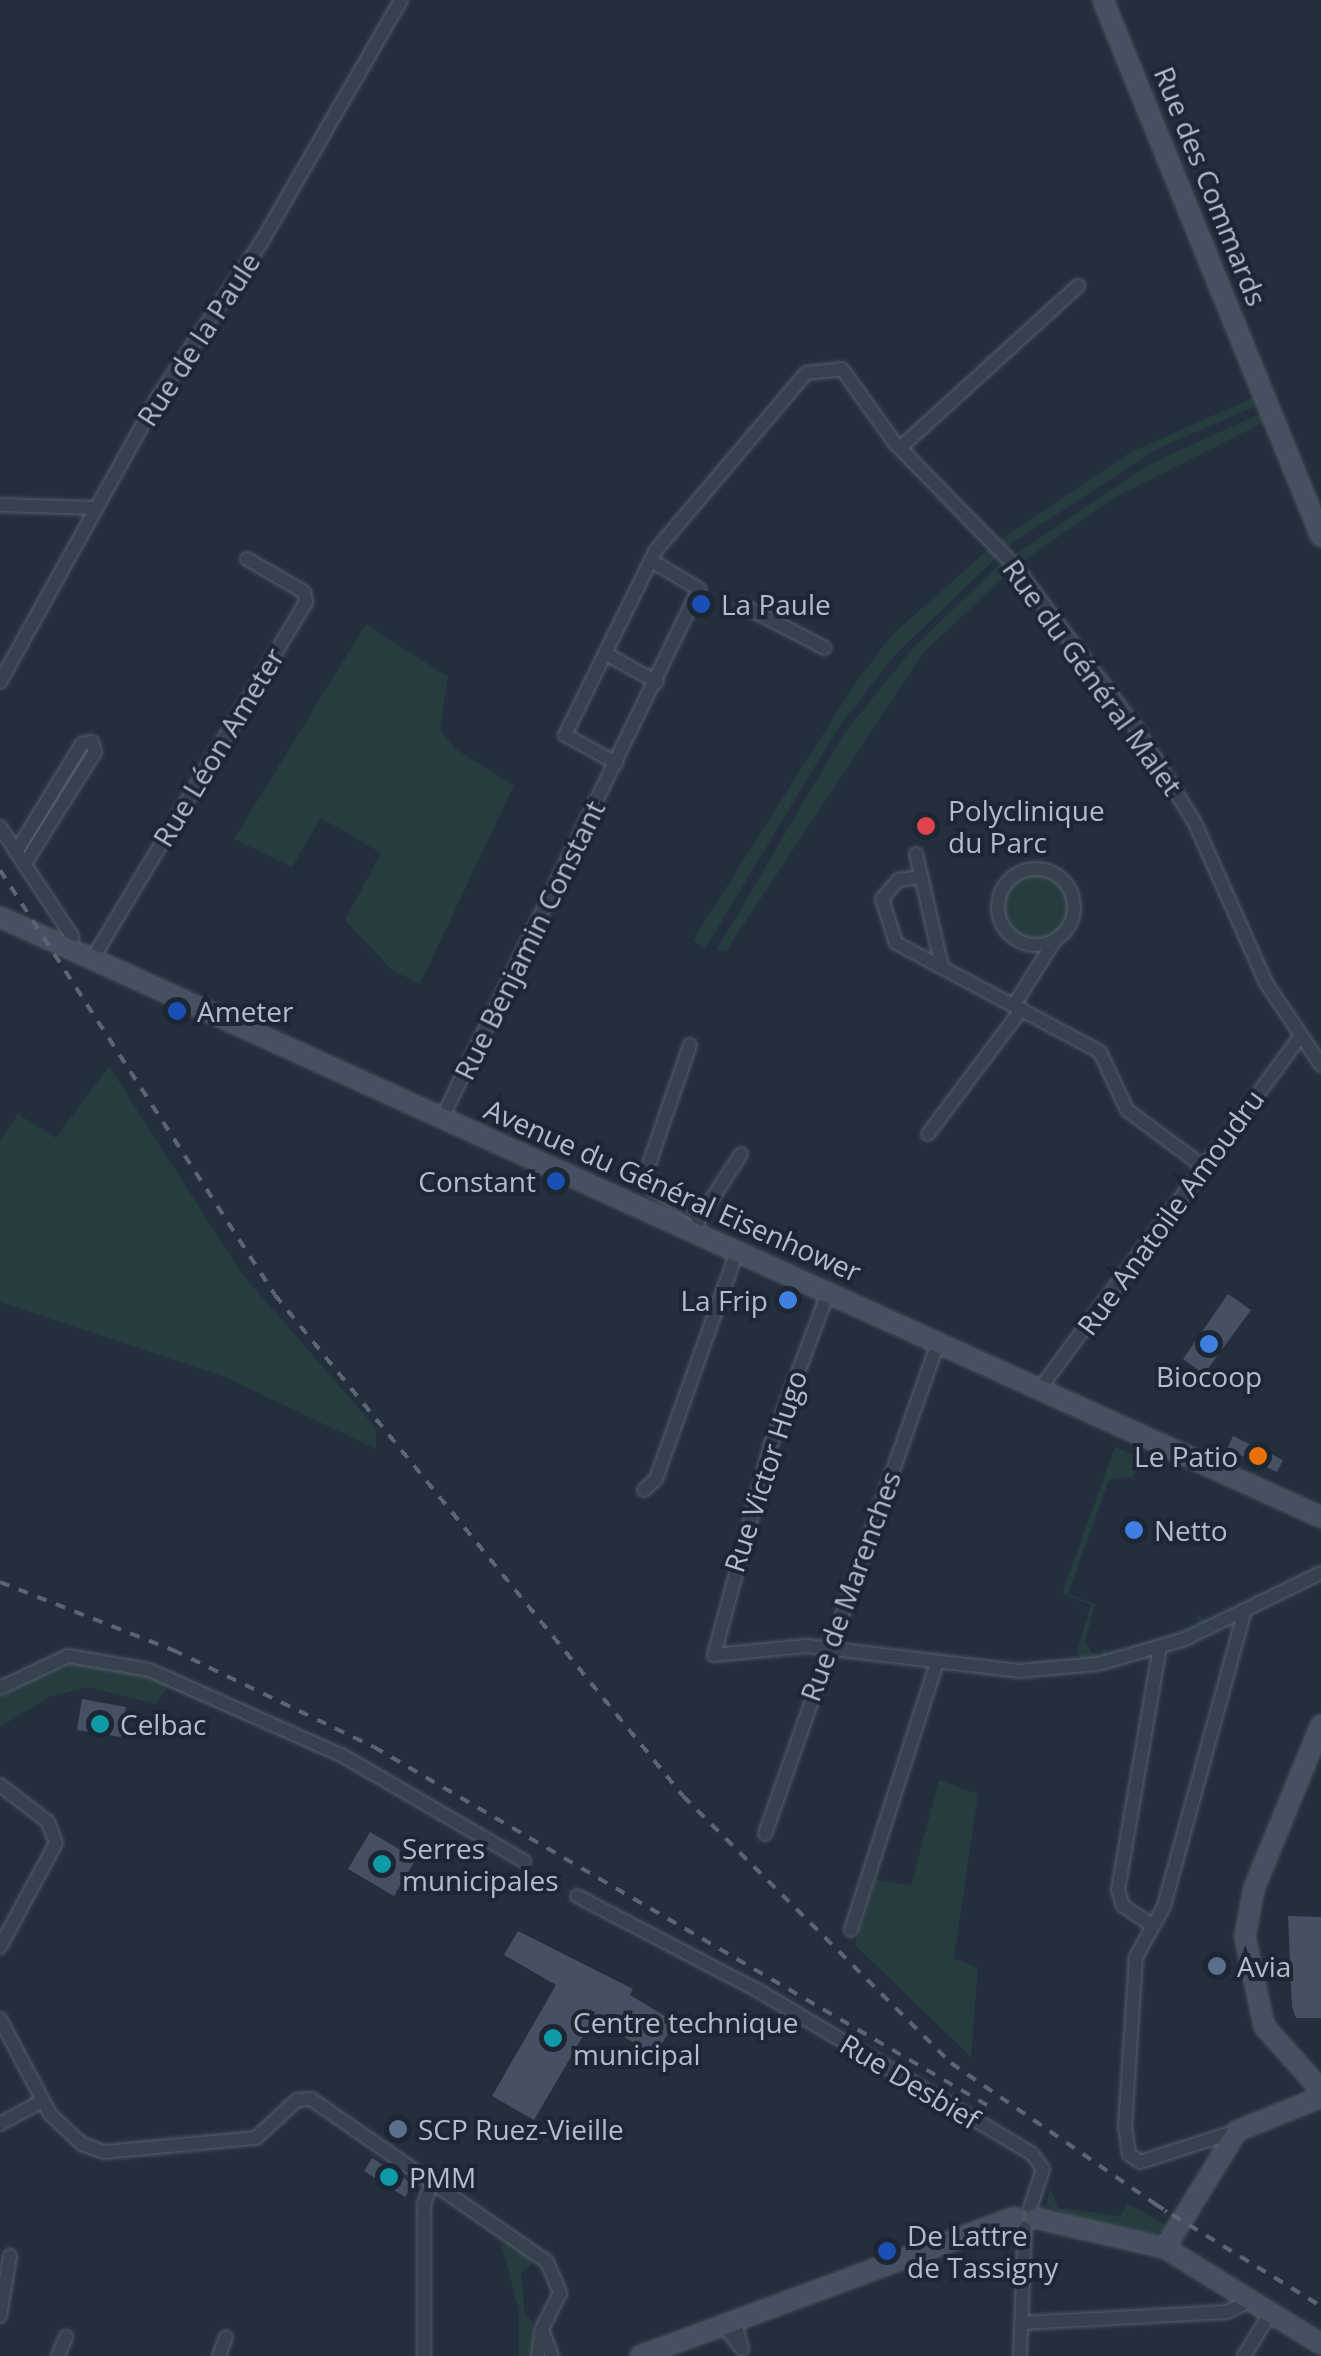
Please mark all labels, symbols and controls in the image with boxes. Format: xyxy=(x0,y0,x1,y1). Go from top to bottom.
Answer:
street label: Rue des Commards xyxy=(1148,62,1274,310)
street label: Rue de la Paule xyxy=(129,246,267,432)
street label: Rue du Général Malet xyxy=(996,553,1190,801)
place label: La Paule xyxy=(721,587,831,621)
marker: La Paule xyxy=(690,593,712,615)
street label: Rue Léon Ameter xyxy=(146,642,290,852)
place label: Polyclinique du Parc xyxy=(948,793,1105,859)
street label: Rue Benjamin Constant xyxy=(447,795,611,1085)
marker: Polyclinique du Parc xyxy=(913,813,939,839)
place label: Ameter xyxy=(197,994,293,1028)
marker: Ameter xyxy=(166,1000,188,1022)
street label: Rue Anatoile Amoudru xyxy=(1070,1083,1270,1341)
street label: Avenue du Général Eisenhower xyxy=(480,1092,866,1288)
place label: Constant xyxy=(418,1164,536,1198)
marker: Constant xyxy=(545,1170,567,1192)
place label: La Frip xyxy=(680,1283,768,1317)
marker: La Frip xyxy=(777,1289,799,1311)
marker: Biocoop xyxy=(1198,1333,1220,1355)
place label: Biocoop xyxy=(1156,1359,1262,1393)
street label: Rue Victor Hugo xyxy=(717,1366,813,1576)
place label: Le Patio xyxy=(1134,1439,1238,1473)
marker: Le Patio xyxy=(1247,1445,1269,1467)
street label: Rue de Marenches xyxy=(793,1466,907,1706)
place label: Netto xyxy=(1154,1513,1228,1547)
marker: Netto xyxy=(1123,1519,1145,1541)
place label: Celbac xyxy=(120,1707,207,1741)
marker: Celbac xyxy=(89,1713,111,1735)
place label: Serres municipales xyxy=(402,1831,559,1897)
marker: Serres municipales xyxy=(371,1853,393,1875)
place label: Avia xyxy=(1237,1949,1291,1983)
marker: Avia xyxy=(1206,1955,1228,1977)
place label: Centre technique municipal xyxy=(573,2005,799,2071)
street label: Rue Desbief xyxy=(834,2026,986,2136)
marker: Centre technique municipal xyxy=(542,2027,564,2049)
place label: SCP Ruez-Vieille xyxy=(418,2112,624,2146)
marker: SCP Ruez-Vieille xyxy=(387,2118,409,2140)
place label: PMM xyxy=(409,2160,476,2194)
marker: PMM xyxy=(378,2166,400,2188)
place label: De Lattre de Tassigny xyxy=(907,2218,1058,2284)
marker: De Lattre de Tassigny xyxy=(876,2240,898,2262)

